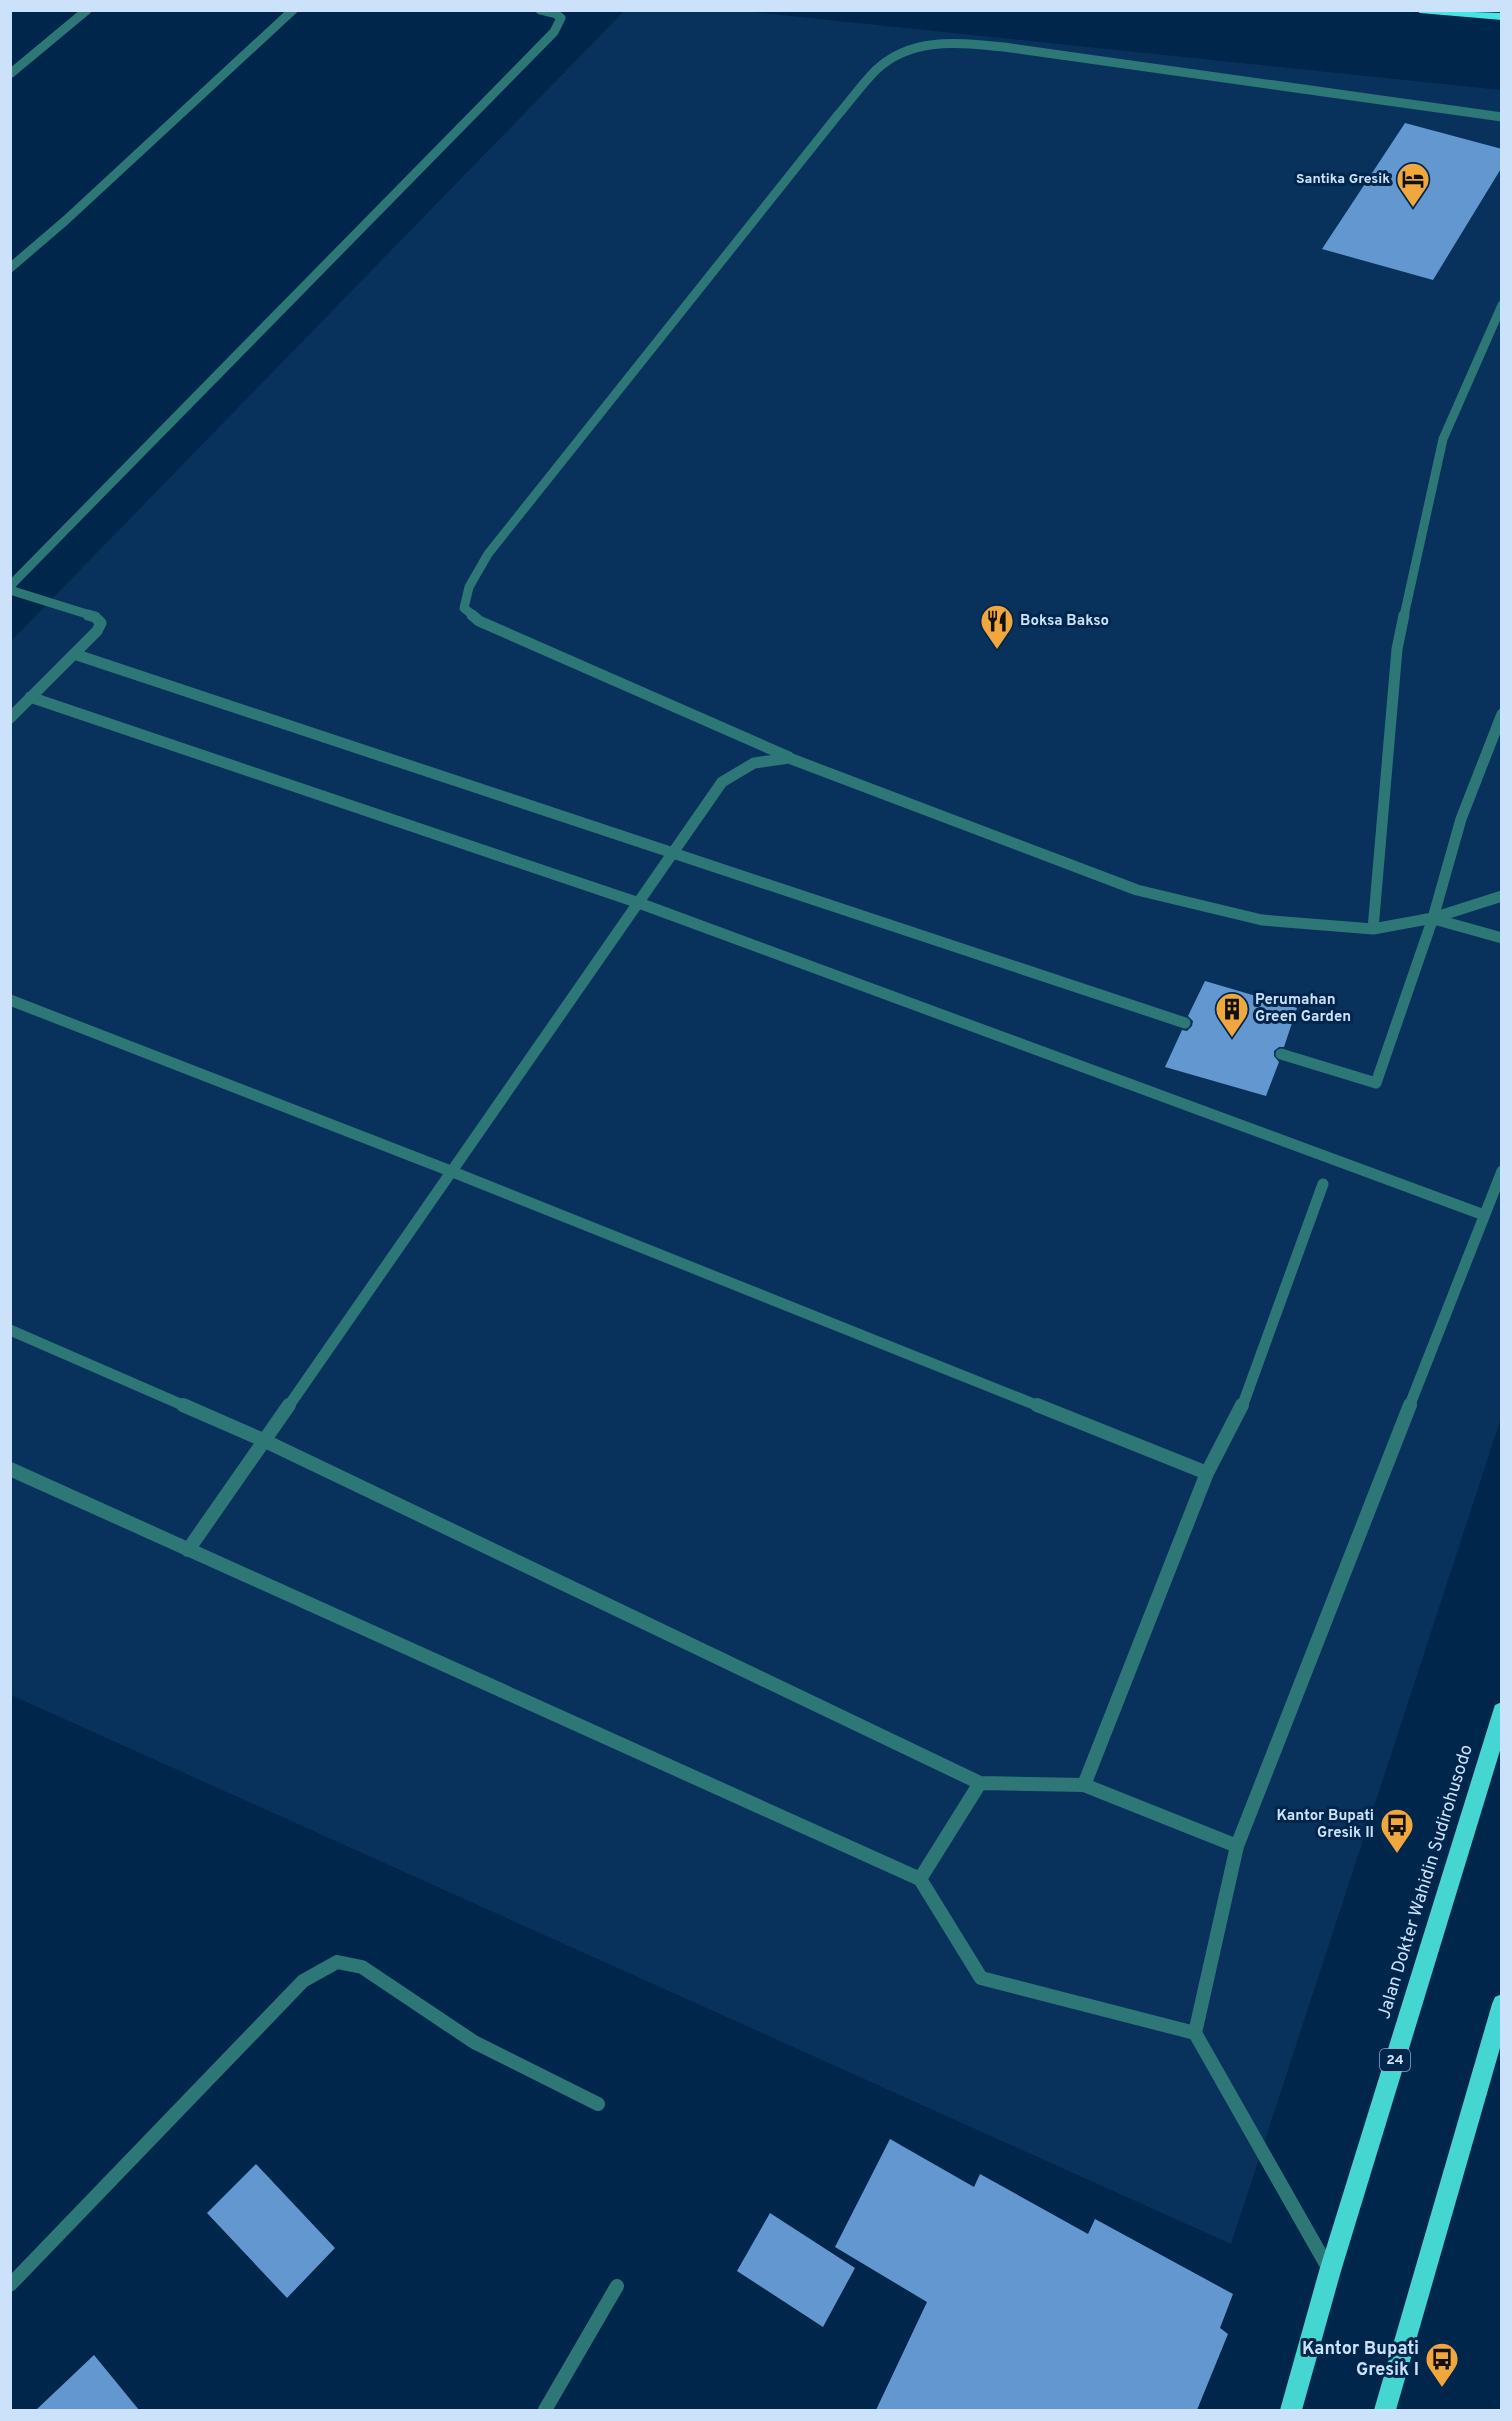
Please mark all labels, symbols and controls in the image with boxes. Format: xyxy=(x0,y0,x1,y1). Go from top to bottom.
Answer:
hotel icon: Santika Gresik xyxy=(1395,161,1431,208)
place label: Santika Gresik xyxy=(1296,171,1390,188)
restaurant icon: Boksa Bakso xyxy=(979,603,1015,650)
place label: Boksa Bakso xyxy=(1020,612,1109,631)
building icon: Perumahan Green Garden xyxy=(1214,991,1250,1038)
place label: Perumahan Green Garden xyxy=(1255,991,1351,1027)
street label: Jalan Dokter Wahidin Sudirohusodo xyxy=(1373,1742,1479,2022)
place label: Kantor Bupati Gresik II xyxy=(1277,1807,1374,1843)
bus stop icon: Kantor Bupati Gresik II xyxy=(1379,1807,1415,1854)
road number: 24 xyxy=(1380,2049,1410,2071)
place label: Kantor Bupati Gresik I xyxy=(1302,2338,1419,2382)
bus stop icon: Kantor Bupati Gresik I xyxy=(1424,2341,1460,2388)

